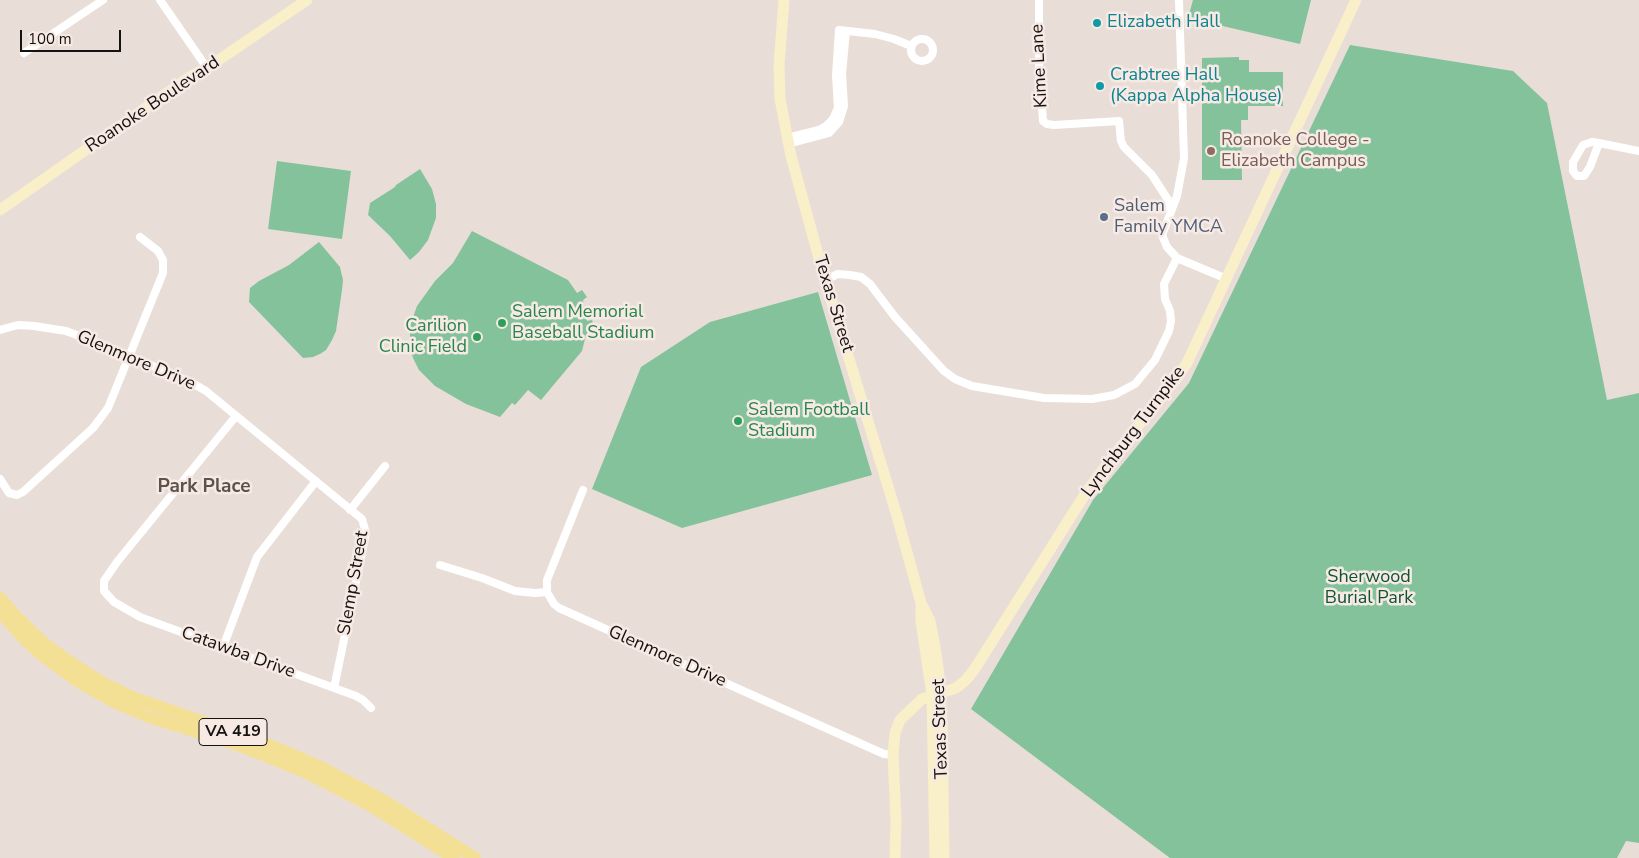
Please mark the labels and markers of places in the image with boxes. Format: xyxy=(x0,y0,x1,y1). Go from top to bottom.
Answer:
place label: Elizabeth Hall xyxy=(1107,12,1220,34)
marker: Elizabeth Hall xyxy=(1091,17,1103,29)
place label: Crabtree Hall (Kappa Alpha House) xyxy=(1110,65,1283,108)
marker: Crabtree Hall (Kappa Alpha House) xyxy=(1094,80,1106,92)
place label: Roanoke College - Elizabeth Campus xyxy=(1221,130,1370,172)
marker: Roanoke College - Elizabeth Campus xyxy=(1205,145,1217,157)
place label: Salem Family YMCA xyxy=(1114,196,1223,238)
marker: Salem Family YMCA xyxy=(1098,211,1110,223)
place label: Salem Memorial Baseball Stadium xyxy=(512,302,654,344)
place label: Carilion Clinic Field xyxy=(379,316,467,358)
marker: Salem Memorial Baseball Stadium xyxy=(496,317,508,329)
marker: Carilion Clinic Field xyxy=(471,331,483,343)
place label: Salem Football Stadium xyxy=(748,400,870,442)
marker: Salem Football Stadium xyxy=(732,415,744,427)

